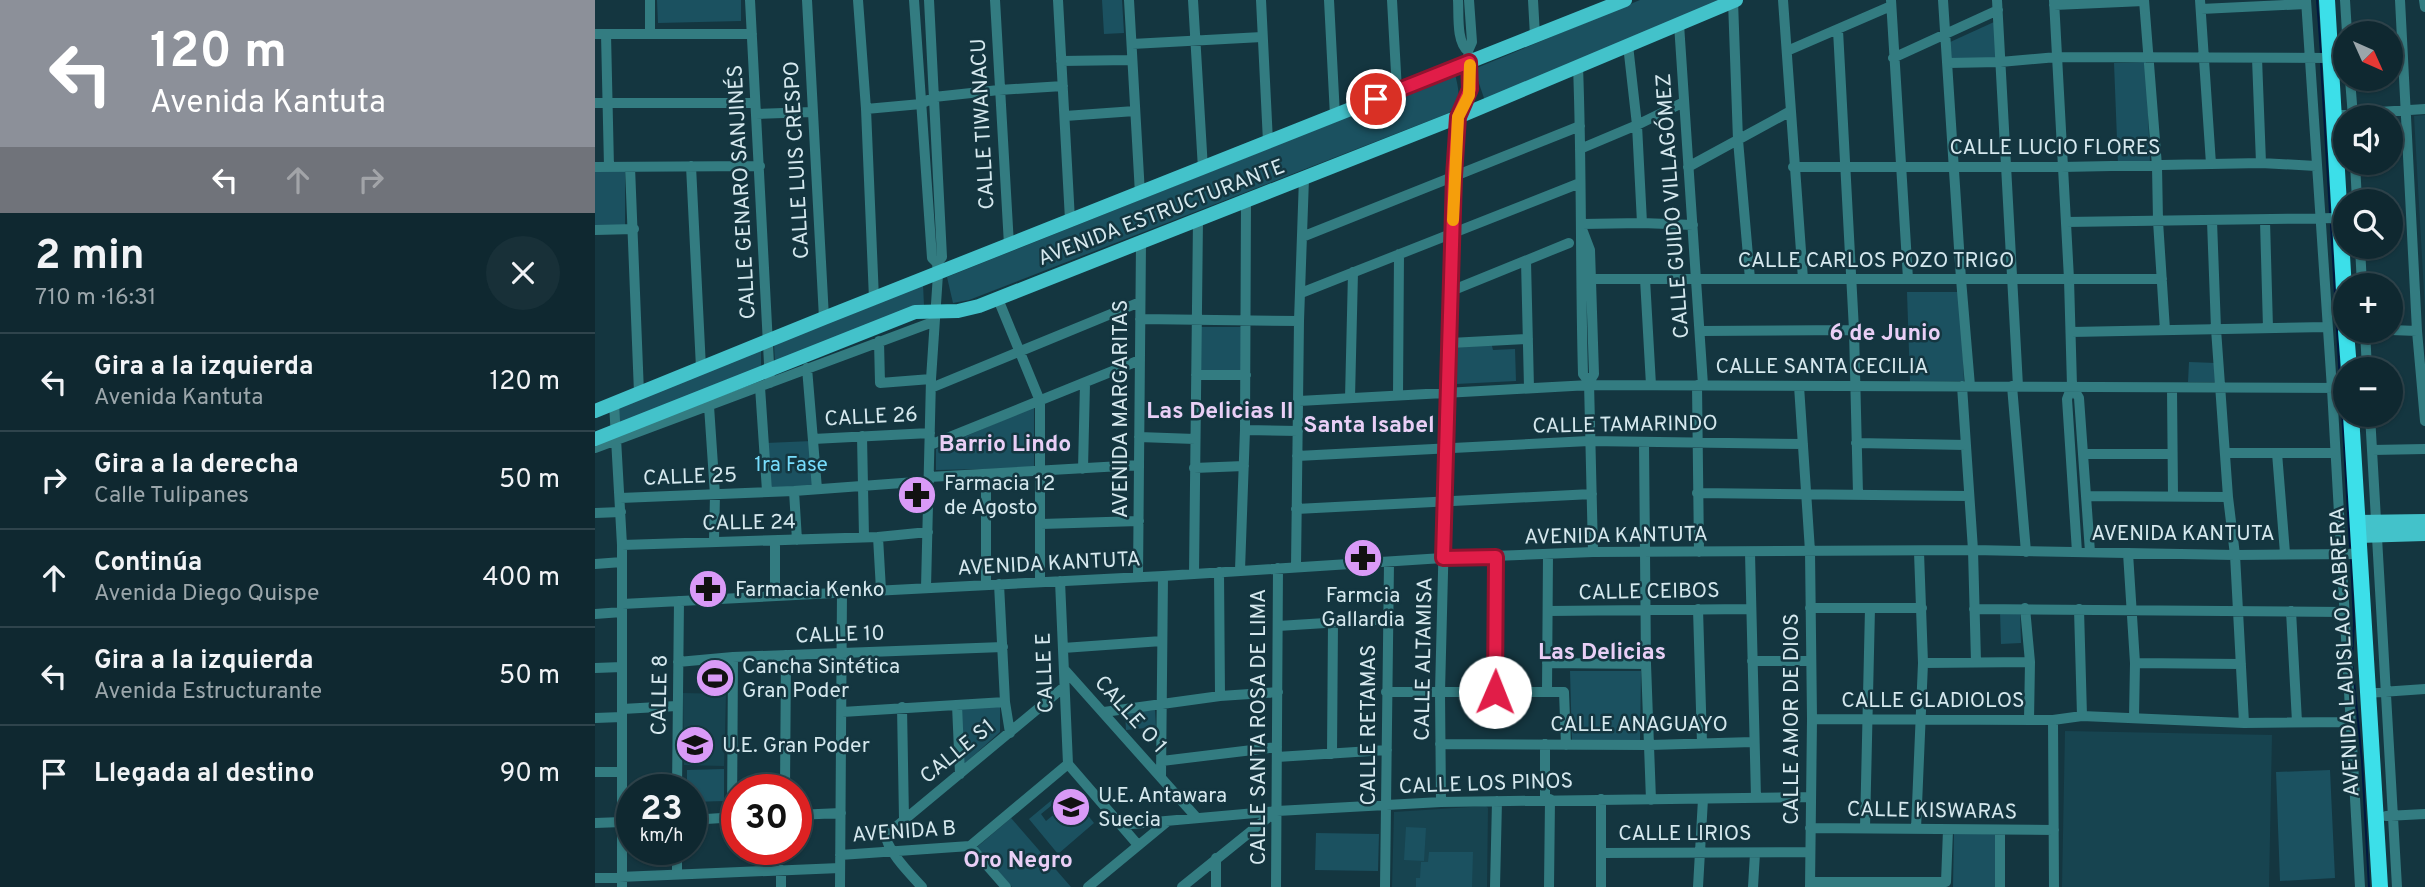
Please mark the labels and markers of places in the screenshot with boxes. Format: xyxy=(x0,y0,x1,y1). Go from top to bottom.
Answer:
pin xyxy=(1346,69,1406,129)
place label: Farmacia 12 de Agosto xyxy=(944,471,1055,522)
pharmacy icon: Farmacia 12 de Agosto xyxy=(896,474,938,516)
pharmacy icon: Farmcia Gallardia xyxy=(1342,537,1384,579)
pharmacy icon: Farmacia Kenko xyxy=(687,568,729,610)
place label: Farmacia Kenko xyxy=(735,577,884,604)
place label: Farmcia Gallardia xyxy=(1321,583,1405,634)
place label: Cancha Sintética Gran Poder xyxy=(742,654,900,705)
sports icon: Cancha Sintética Gran Poder xyxy=(694,657,736,699)
school or university icon: U.E. Gran Poder xyxy=(674,724,716,766)
place label: U.E. Gran Poder xyxy=(722,733,870,760)
place label: U.E. Antawara Suecia xyxy=(1098,783,1227,834)
school or university icon: U.E. Antawara Suecia xyxy=(1050,786,1092,828)

